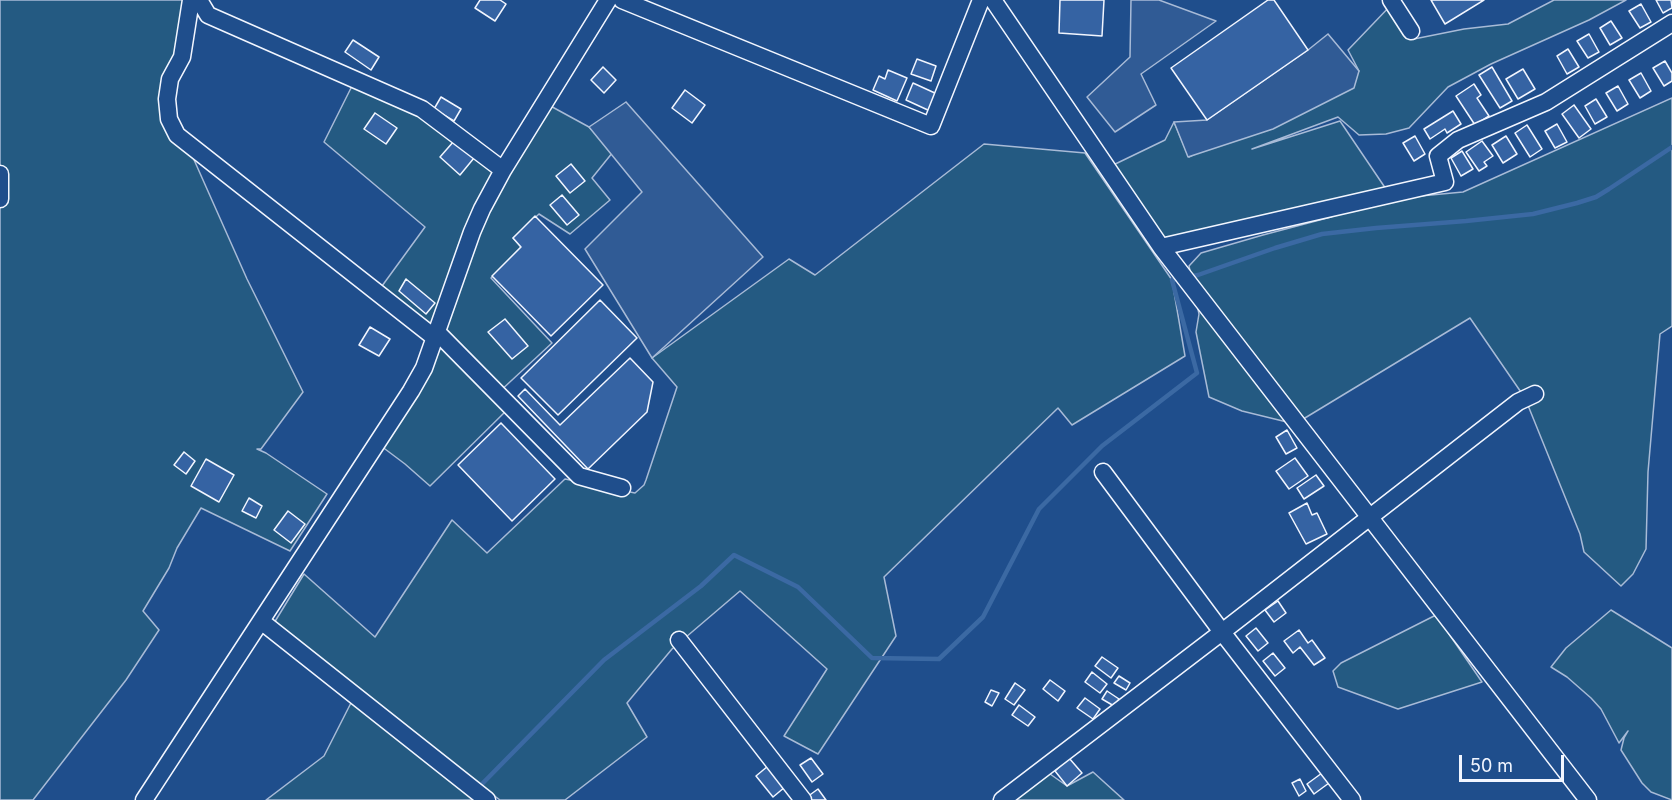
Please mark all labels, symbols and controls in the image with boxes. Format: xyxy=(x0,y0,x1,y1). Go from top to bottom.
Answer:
scale bar xyxy=(1462,743,1567,781)
text: 50 m xyxy=(1470,755,1513,776)

